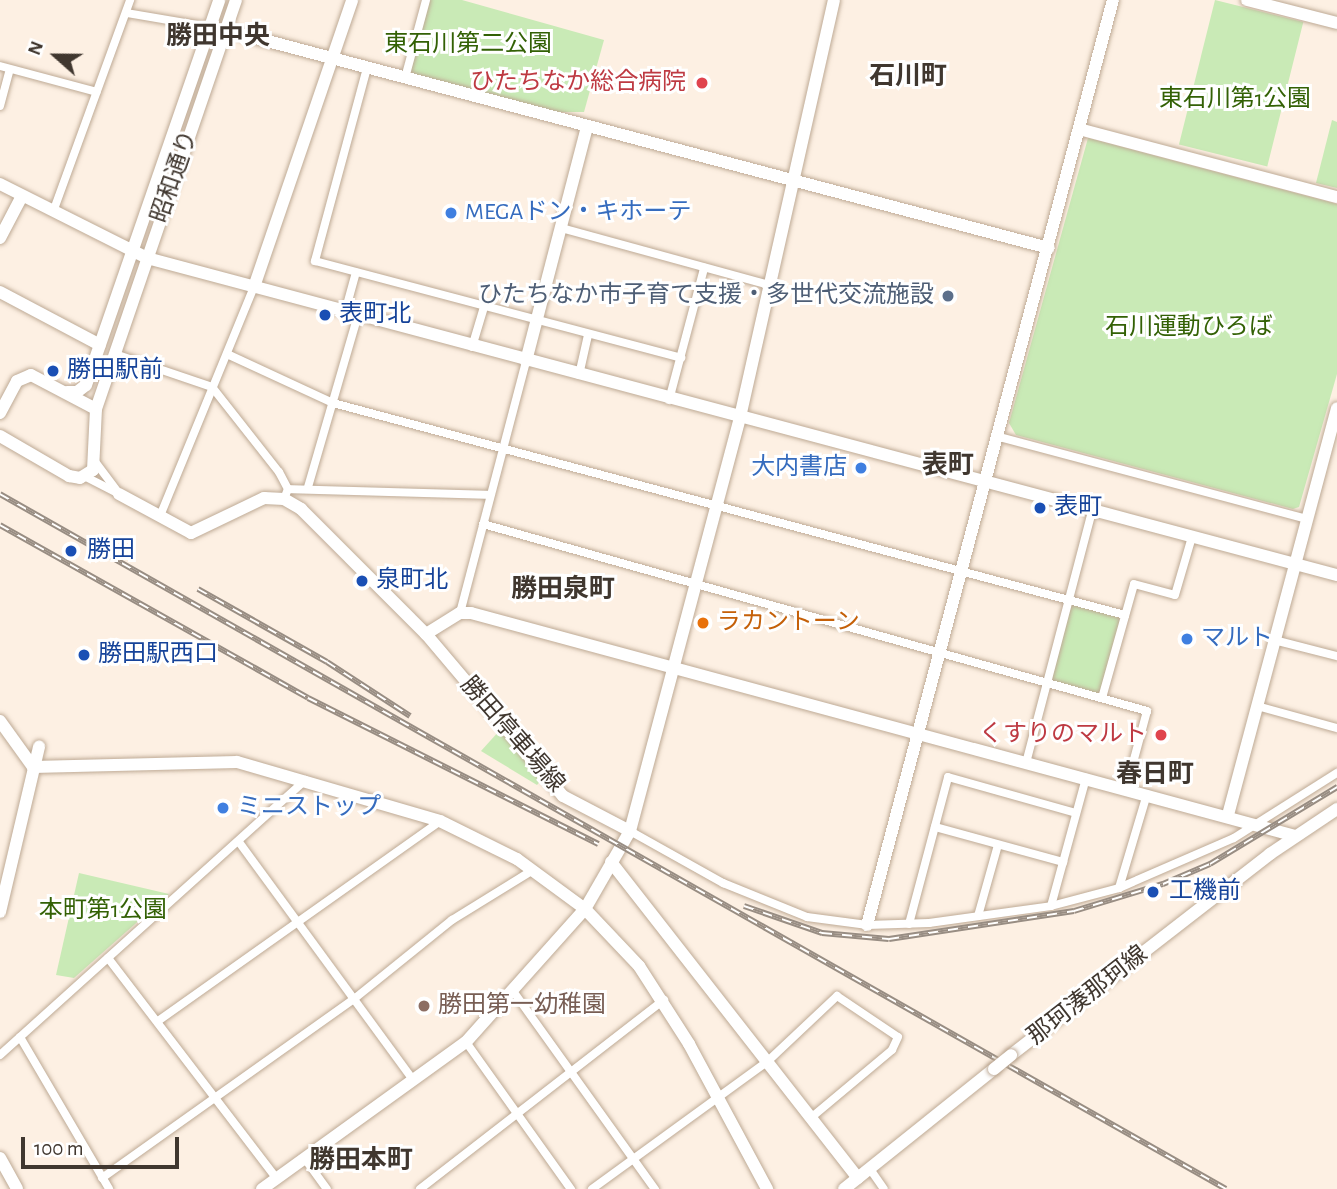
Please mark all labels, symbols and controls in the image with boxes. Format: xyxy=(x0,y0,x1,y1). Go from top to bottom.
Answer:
north arrow xyxy=(21,21,91,91)
district label: 勝田中央 xyxy=(166,21,270,53)
park label: 東石川第二公園 xyxy=(384,31,552,59)
text: N xyxy=(25,39,47,58)
district label: 石川町 xyxy=(869,61,947,93)
place label: ひたちなか総合病院 xyxy=(470,69,686,97)
marker: ひたちなか総合病院 xyxy=(692,73,712,93)
park label: 東石川第1公園 xyxy=(1159,86,1311,114)
street label: 昭和通り xyxy=(146,127,204,227)
place label: MEGAドン・キホーテ xyxy=(465,199,691,227)
marker: MEGAドン・キホーテ xyxy=(443,205,459,221)
place label: ひたちなか市子育て支援・多世代交流施設 xyxy=(478,282,934,310)
marker: ひたちなか市子育て支援・多世代交流施設 xyxy=(940,288,956,304)
place label: 表町北 xyxy=(339,301,411,329)
marker: 表町北 xyxy=(317,307,333,323)
park label: 石川運動ひろば xyxy=(1105,314,1273,342)
place label: 勝田駅前 xyxy=(67,357,163,385)
marker: 勝田駅前 xyxy=(45,363,61,379)
district label: 表町 xyxy=(922,450,974,482)
place label: 大内書店 xyxy=(751,454,847,482)
marker: 大内書店 xyxy=(853,460,869,476)
place label: 表町 xyxy=(1054,494,1102,522)
marker: 表町 xyxy=(1032,500,1048,516)
place label: 勝田 xyxy=(87,537,135,565)
marker: 勝田 xyxy=(61,541,81,561)
place label: 泉町北 xyxy=(376,567,448,595)
marker: 泉町北 xyxy=(354,573,370,589)
district label: 勝田泉町 xyxy=(511,574,615,606)
place label: ラカントーン xyxy=(717,609,861,637)
marker: ラカントーン xyxy=(695,615,711,631)
place label: マルト xyxy=(1201,625,1273,653)
marker: マルト xyxy=(1179,631,1195,647)
place label: 勝田駅西口 xyxy=(98,641,218,669)
marker: 勝田駅西口 xyxy=(76,647,92,663)
street label: 勝田停車場線 xyxy=(454,671,570,799)
place label: くすりのマルト xyxy=(979,721,1147,749)
marker: くすりのマルト xyxy=(1153,727,1169,743)
district label: 春日町 xyxy=(1116,759,1194,791)
place label: ミニストップ xyxy=(237,794,381,822)
marker: ミニストップ xyxy=(215,800,231,816)
place label: 工機前 xyxy=(1169,878,1241,906)
marker: 工機前 xyxy=(1143,882,1163,902)
park label: 本町第1公園 xyxy=(39,897,167,925)
street label: 那珂湊那珂線 xyxy=(1022,940,1154,1052)
place label: 勝田第一幼稚園 xyxy=(438,992,606,1020)
marker: 勝田第一幼稚園 xyxy=(416,998,432,1014)
scale bar xyxy=(24,1122,182,1166)
text: 100 m xyxy=(34,1138,84,1159)
district label: 勝田本町 xyxy=(309,1145,413,1177)

